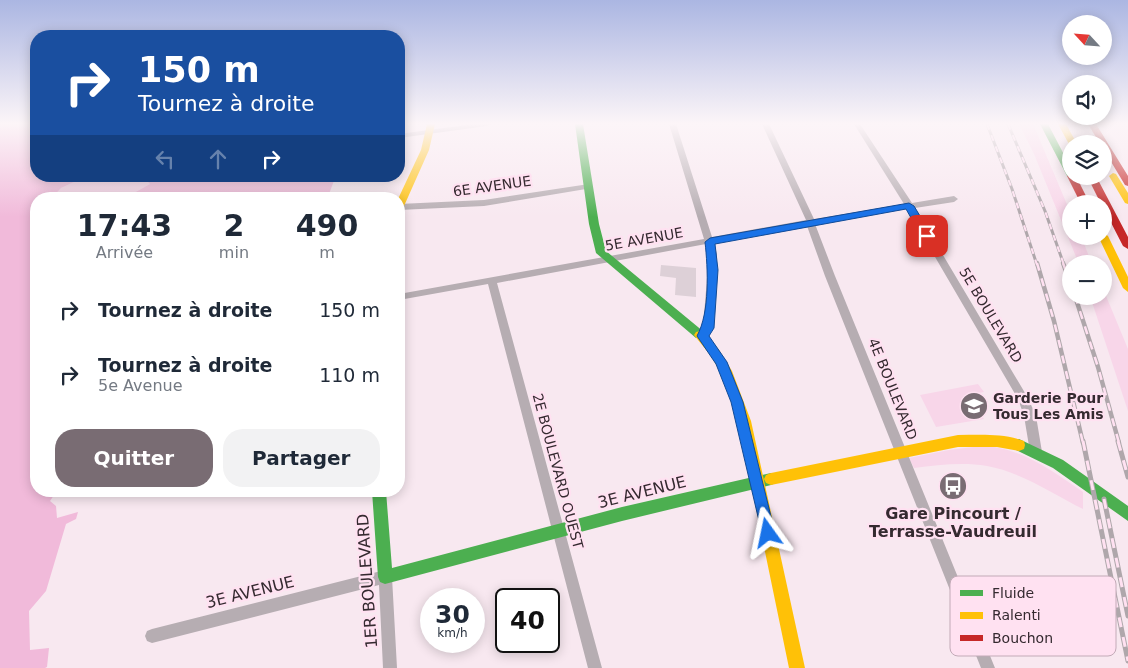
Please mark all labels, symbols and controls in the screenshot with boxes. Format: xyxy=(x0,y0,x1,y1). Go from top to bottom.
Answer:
north arrow xyxy=(1062,15,1112,65)
map controls xyxy=(1062,15,1112,305)
icon: right xyxy=(55,50,120,115)
text: 150 m xyxy=(138,50,260,90)
button: sound xyxy=(1062,75,1112,125)
text: Tournez à droite xyxy=(138,91,315,116)
button: layers xyxy=(1062,135,1112,185)
icon: left xyxy=(151,145,179,173)
icon: ahead xyxy=(204,145,232,173)
icon: right xyxy=(257,145,285,173)
street label: 6E AVENUE xyxy=(452,173,532,199)
button: + xyxy=(1062,195,1112,245)
text: 17:43 xyxy=(77,208,172,243)
text: 2 xyxy=(223,208,244,243)
text: 490 xyxy=(296,208,358,243)
pin xyxy=(906,215,948,257)
icon: arrive xyxy=(913,222,941,250)
street label: 5E AVENUE xyxy=(604,224,684,254)
text: Arrivée xyxy=(96,243,153,262)
text: min xyxy=(219,243,249,262)
text: m xyxy=(319,243,335,262)
button: − xyxy=(1062,255,1112,305)
street label: 5E BOULEVARD xyxy=(956,264,1026,366)
icon: right xyxy=(55,296,83,324)
text: Tournez à droite xyxy=(98,299,272,321)
text: 150 m xyxy=(319,299,380,321)
street label: 4E BOULEVARD xyxy=(865,336,921,442)
text: Tournez à droite xyxy=(98,354,272,376)
icon: right xyxy=(55,361,83,389)
text: 110 m xyxy=(319,364,380,386)
text: 5e Avenue xyxy=(98,376,183,395)
place label: Garderie Pour Tous Les Amis xyxy=(993,390,1104,422)
school or university icon: Garderie Pour Tous Les Amis xyxy=(959,391,989,421)
street label: 2E BOULEVARD OUEST xyxy=(530,392,587,551)
button: Quitter xyxy=(55,429,213,487)
button: Partager xyxy=(223,429,380,487)
bus stop icon: Gare Pincourt / Terrasse-Vaudreuil xyxy=(938,471,968,501)
street label: 3E AVENUE xyxy=(596,472,688,512)
place label: Gare Pincourt / Terrasse-Vaudreuil xyxy=(869,504,1037,541)
position arrow xyxy=(741,506,793,558)
street label: 1ER BOULEVARD xyxy=(353,513,381,649)
street label: 3E AVENUE xyxy=(204,572,296,612)
legend xyxy=(950,576,1116,656)
text: Fluide xyxy=(992,585,1034,601)
speed limit sign: 40 xyxy=(495,588,560,653)
text: 30 xyxy=(435,600,470,629)
text: Ralenti xyxy=(992,607,1041,623)
text: km/h xyxy=(437,626,468,640)
text: Bouchon xyxy=(992,630,1053,646)

